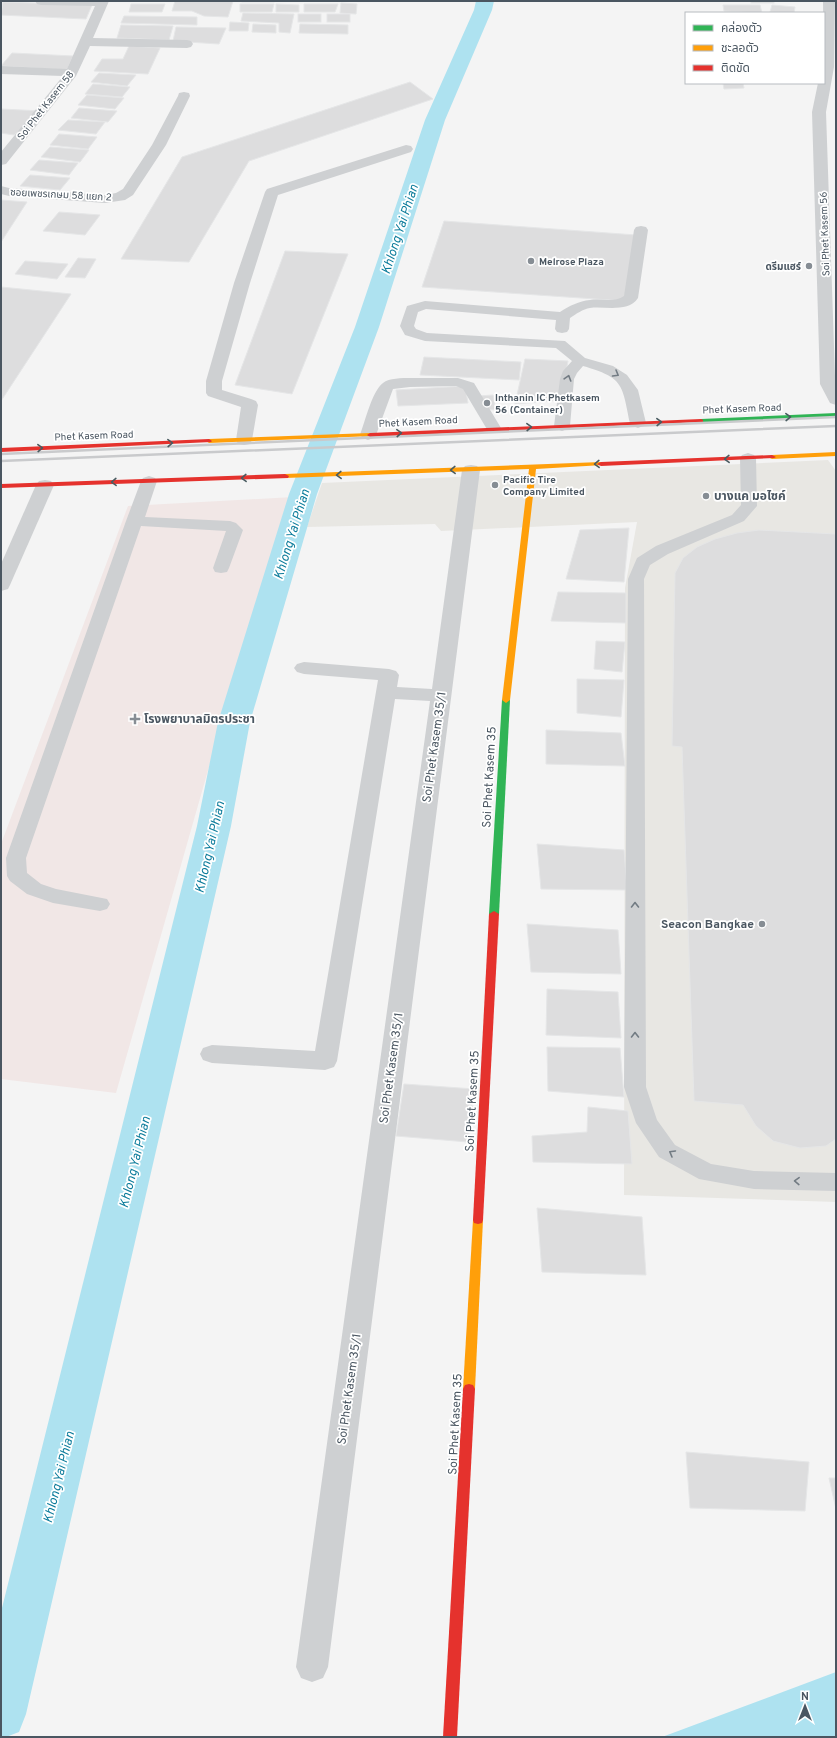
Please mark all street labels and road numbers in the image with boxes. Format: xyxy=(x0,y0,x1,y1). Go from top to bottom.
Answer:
street label: Soi Phet Kasem 58 xyxy=(15,69,77,143)
street label: ซอยเพชรเกษม 58 แยก 2 xyxy=(10,186,112,205)
street label: Soi Phet Kasem 56 xyxy=(818,191,833,276)
street label: Phet Kasem Road xyxy=(702,402,782,417)
street label: Phet Kasem Road xyxy=(378,414,458,431)
street label: Phet Kasem Road xyxy=(54,429,134,444)
street label: Soi Phet Kasem 35/1 xyxy=(419,691,451,804)
street label: Soi Phet Kasem 35 xyxy=(479,726,501,828)
street label: Soi Phet Kasem 35/1 xyxy=(376,1012,408,1125)
street label: Soi Phet Kasem 35 xyxy=(462,1050,484,1152)
street label: Soi Phet Kasem 35/1 xyxy=(334,1333,366,1446)
street label: Soi Phet Kasem 35 xyxy=(445,1373,467,1475)

